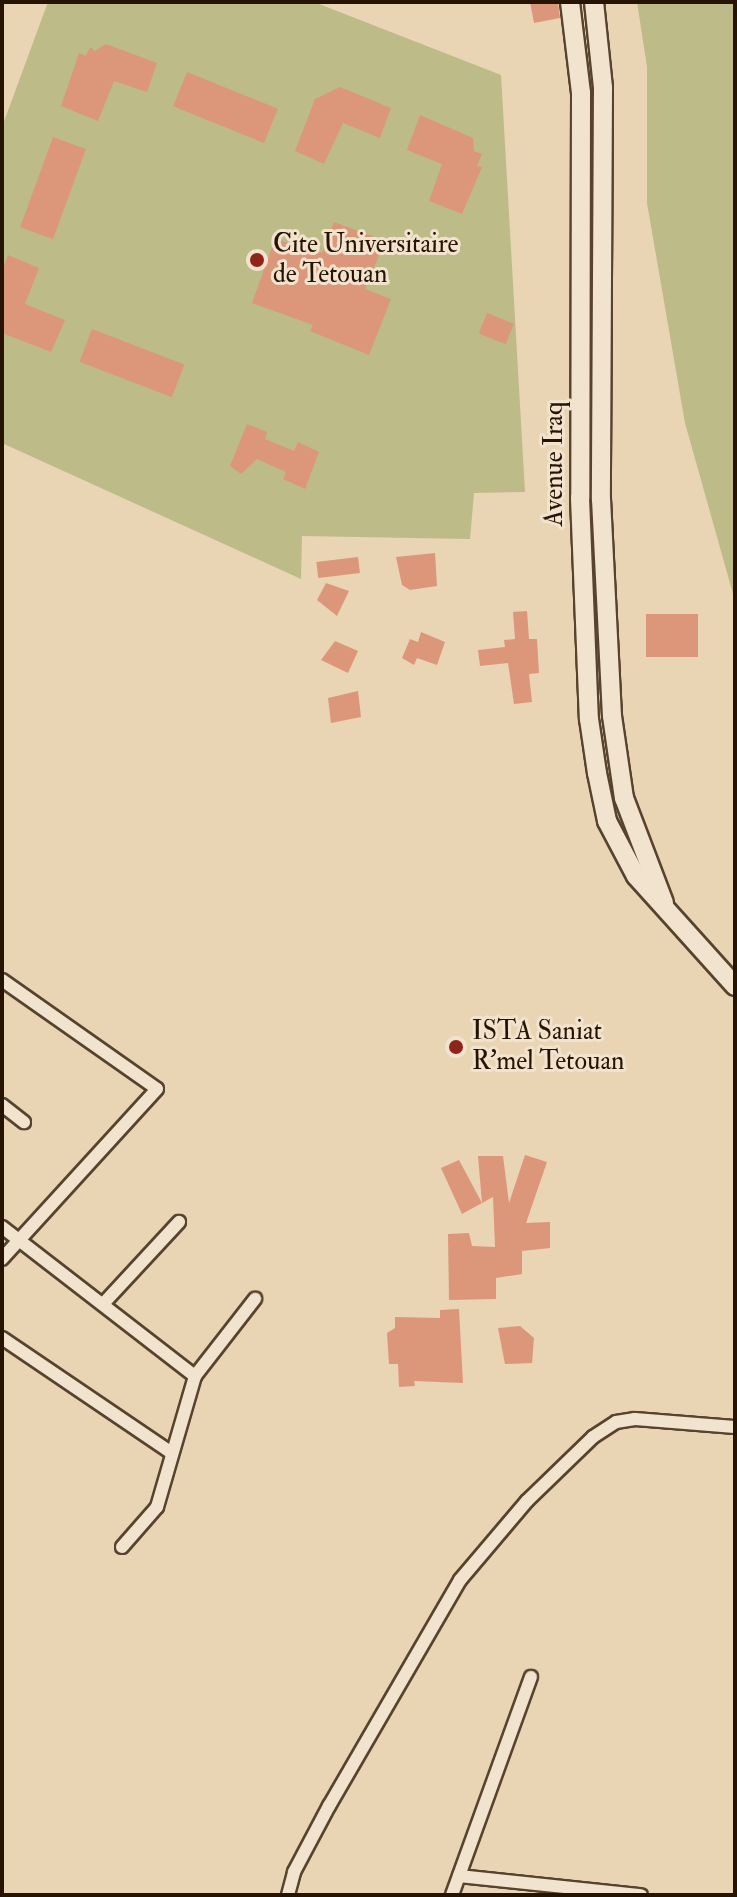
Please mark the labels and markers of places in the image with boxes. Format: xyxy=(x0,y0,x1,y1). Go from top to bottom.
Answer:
place label: Cite Universitaire de Tetouan xyxy=(273,229,458,290)
marker: Cite Universitaire de Tetouan xyxy=(248,251,266,269)
place label: ISTA Saniat R’mel Tetouan xyxy=(472,1016,625,1078)
marker: ISTA Saniat R’mel Tetouan xyxy=(447,1038,465,1056)

